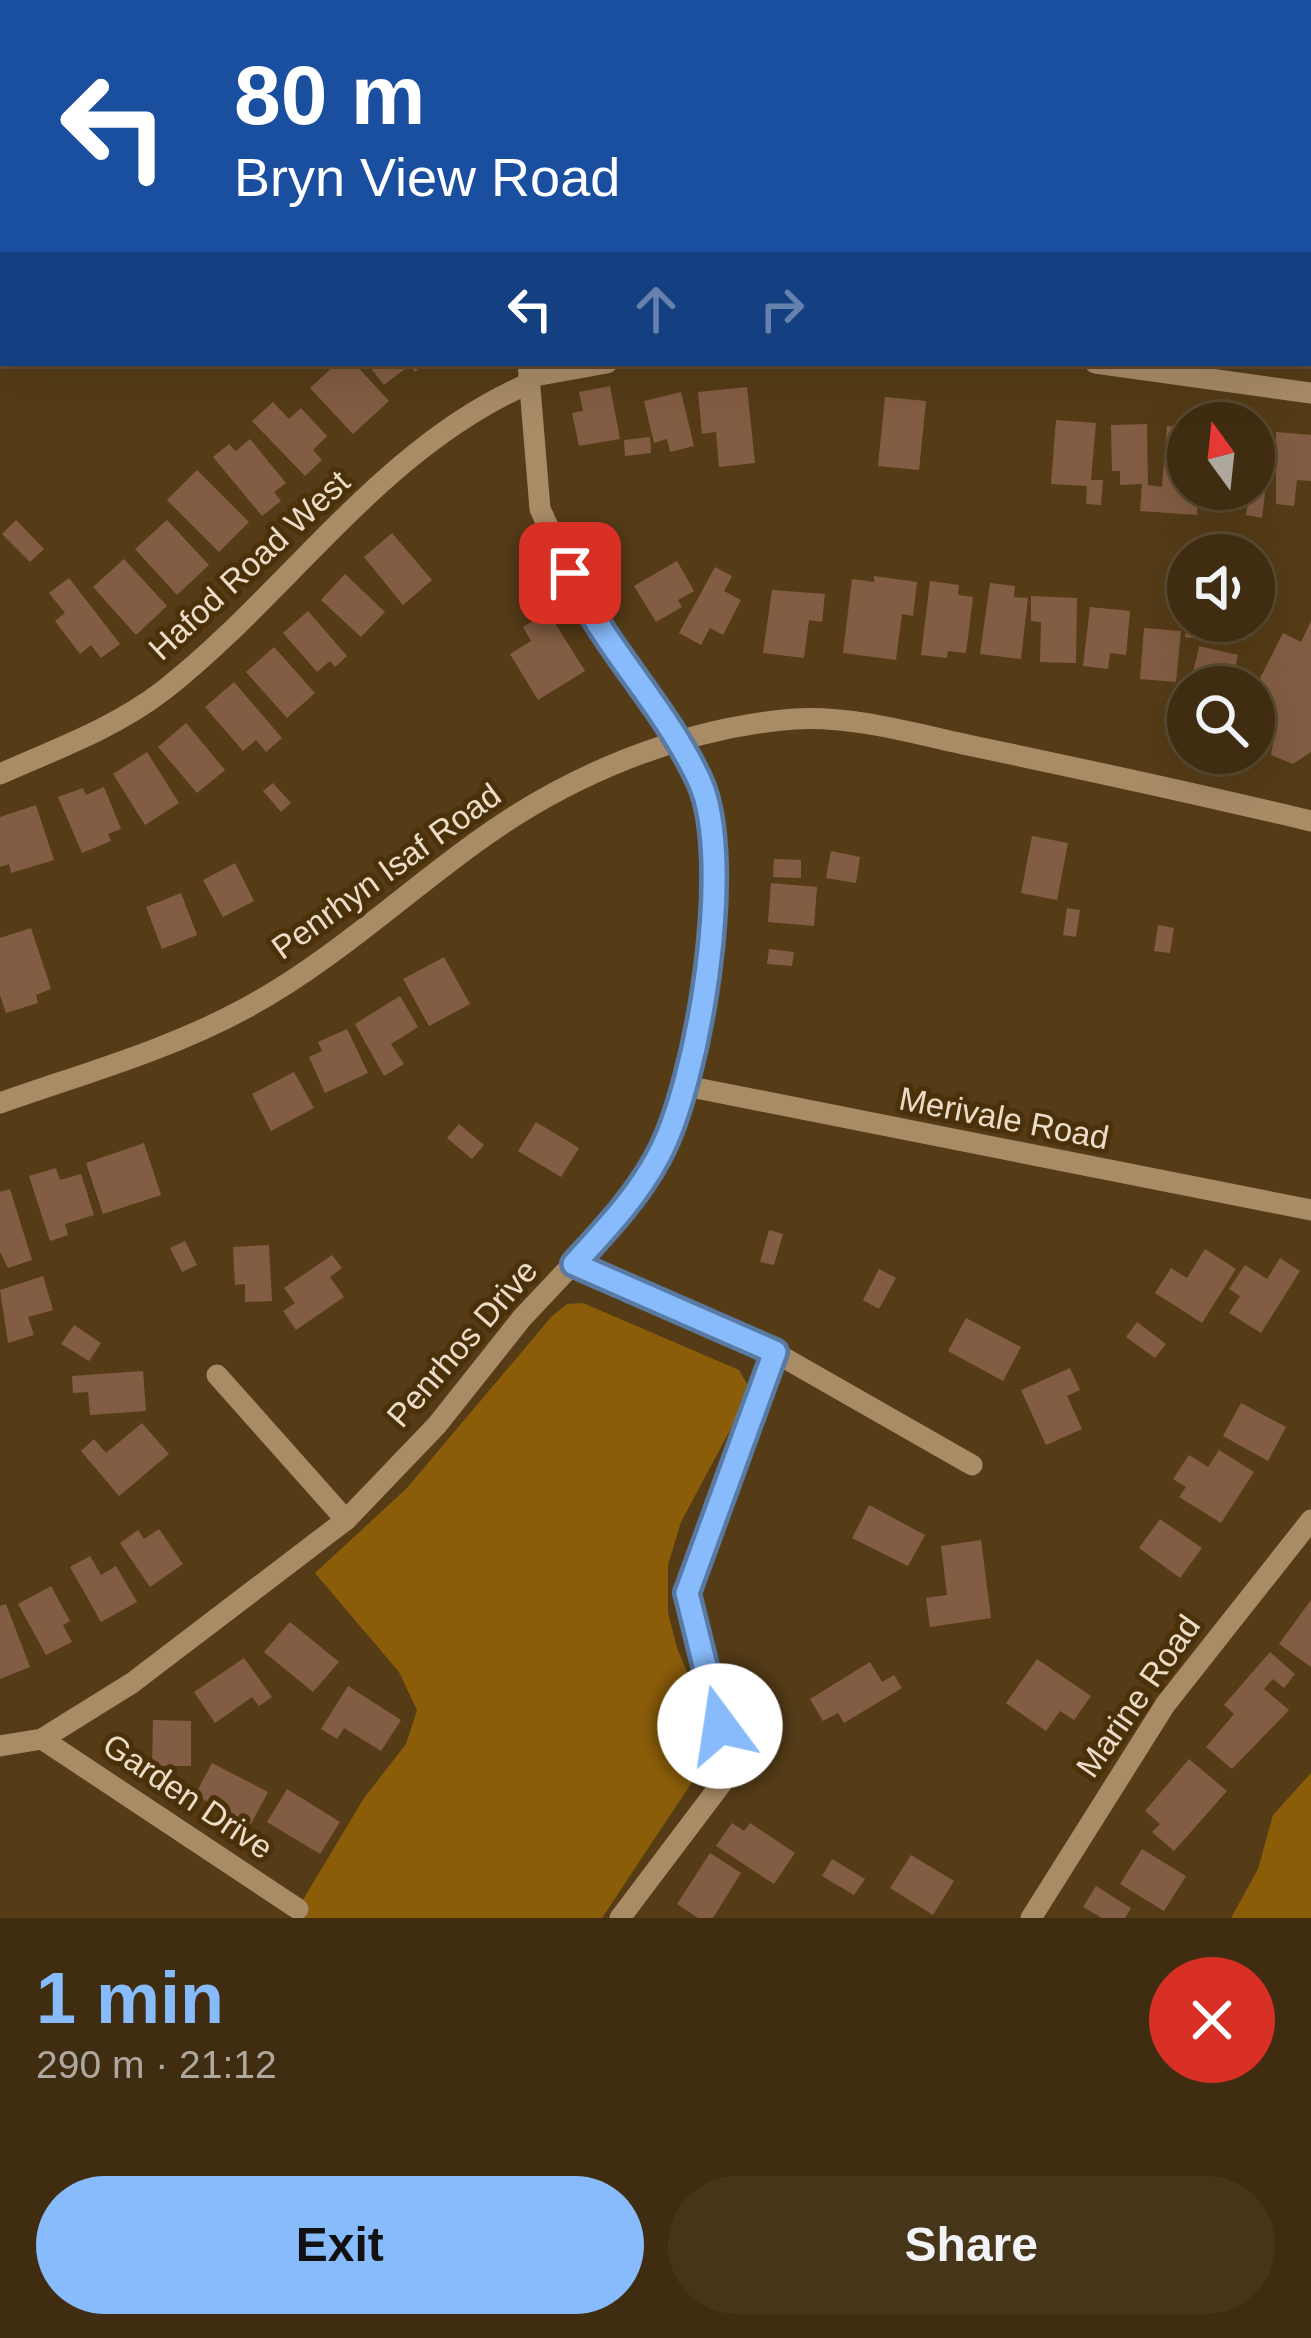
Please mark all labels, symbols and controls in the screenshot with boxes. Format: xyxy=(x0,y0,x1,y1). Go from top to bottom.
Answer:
icon: left xyxy=(36,48,192,204)
text: 80 m xyxy=(234,48,425,142)
text: Bryn View Road xyxy=(234,147,620,207)
icon: left xyxy=(497,276,563,342)
icon: ahead xyxy=(623,276,689,342)
icon: right xyxy=(749,276,815,342)
north arrow xyxy=(1167,402,1275,510)
map controls xyxy=(1167,402,1275,774)
street label: Hafod Road West xyxy=(141,463,357,667)
pin xyxy=(519,522,621,624)
button: sound xyxy=(1167,534,1275,642)
icon: arrive xyxy=(537,540,603,606)
button: search xyxy=(1167,666,1275,774)
street label: Penrhyn Isaf Road xyxy=(265,776,507,966)
street label: Merivale Road xyxy=(896,1080,1112,1156)
street label: Penrhos Drive xyxy=(379,1252,545,1434)
street label: Marine Road xyxy=(1069,1608,1207,1784)
position arrow xyxy=(657,1663,783,1789)
street label: Garden Drive xyxy=(96,1726,280,1866)
button: close xyxy=(1149,1957,1275,2083)
text: 1 min xyxy=(36,1958,224,2038)
text: 290 m · 21:12 xyxy=(36,2043,277,2086)
button: Exit xyxy=(36,2176,644,2314)
button: Share xyxy=(668,2176,1275,2314)

